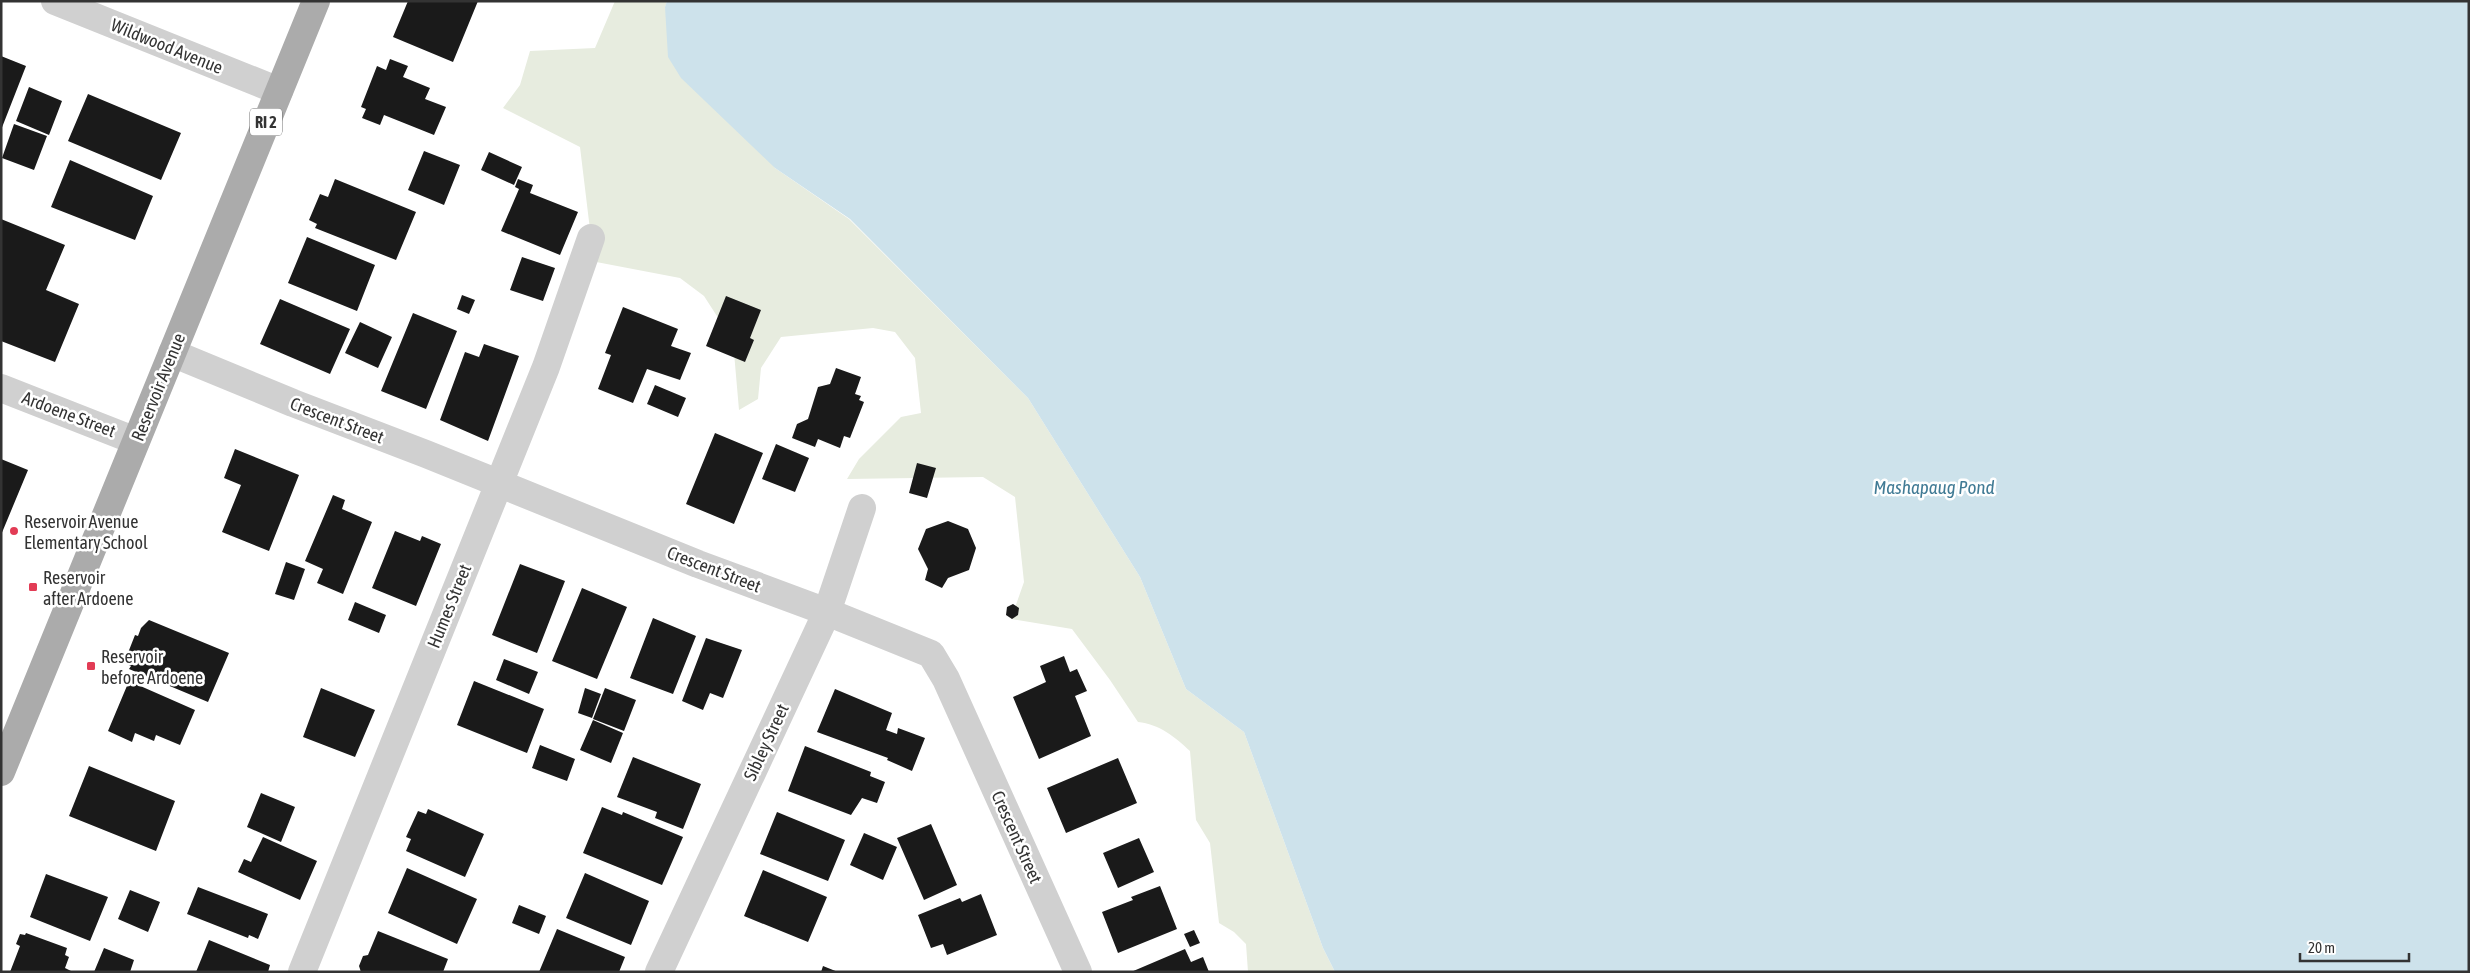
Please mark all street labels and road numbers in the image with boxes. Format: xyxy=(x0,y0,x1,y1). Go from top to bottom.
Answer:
street label: Wildwood Avenue xyxy=(108,14,226,78)
road number: RI 2 xyxy=(250,108,282,136)
street label: Reservoir Avenue xyxy=(127,330,189,444)
street label: Ardoene Street xyxy=(19,387,119,441)
street label: Crescent Street xyxy=(287,393,387,447)
street label: Crescent Street xyxy=(664,542,764,596)
street label: Humes Street xyxy=(423,561,475,651)
street label: Sibley Street xyxy=(739,700,793,784)
street label: Crescent Street xyxy=(987,788,1047,886)

